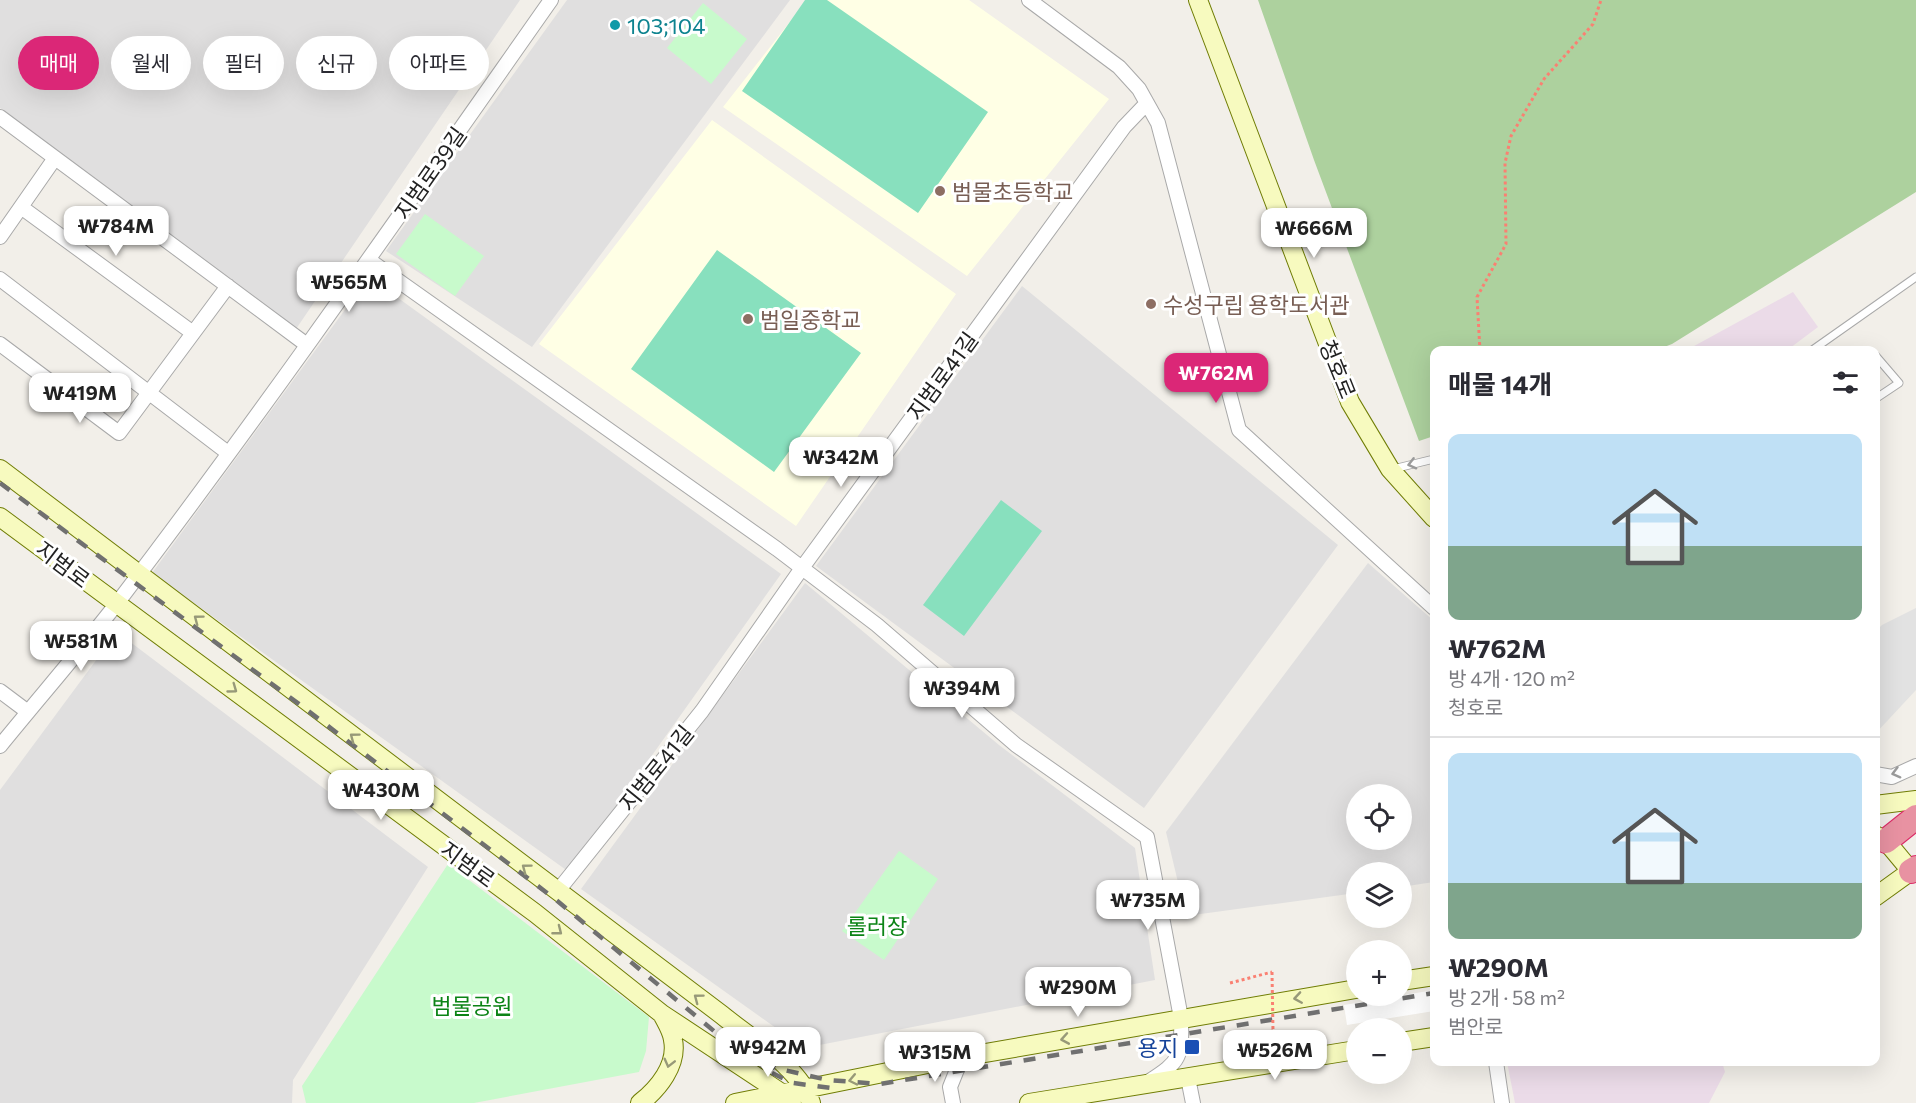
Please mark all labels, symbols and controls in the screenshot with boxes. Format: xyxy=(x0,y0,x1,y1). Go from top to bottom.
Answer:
place label: 103;104 xyxy=(627,12,705,39)
marker: 103;104 xyxy=(608,18,622,32)
chip: 매매 xyxy=(18,36,99,90)
chip: 월세 xyxy=(111,36,191,90)
chip: 필터 xyxy=(203,36,284,90)
chip: 신규 xyxy=(296,36,377,90)
chip: 아파트 xyxy=(389,36,489,90)
street label: 지범로39길 xyxy=(388,121,472,225)
place label: 범물초등학교 xyxy=(952,178,1073,205)
marker: 범물초등학교 xyxy=(933,184,947,198)
pin: ₩784M xyxy=(74,206,158,257)
pin: ₩666M xyxy=(1272,208,1356,259)
text: ₩784M xyxy=(78,213,154,237)
text: ₩666M xyxy=(1275,215,1353,239)
pin: ₩565M xyxy=(307,262,391,313)
text: ₩565M xyxy=(311,269,387,293)
place label: 수성구립 용학도서관 xyxy=(1163,291,1349,318)
marker: 수성구립 용학도서관 xyxy=(1144,297,1158,311)
place label: 범일중학교 xyxy=(760,306,861,333)
marker: 범일중학교 xyxy=(741,312,755,326)
street label: 지범로41길 xyxy=(901,326,983,426)
street label: 청호로 xyxy=(1314,336,1362,402)
pin: ₩762M xyxy=(1174,353,1258,404)
text: ₩762M xyxy=(1178,360,1254,384)
icon: filters xyxy=(1829,366,1862,399)
text: 매물 14개 xyxy=(1448,368,1552,399)
pin: ₩419M xyxy=(38,373,122,424)
text: ₩419M xyxy=(43,380,117,404)
pin: ₩342M xyxy=(799,437,883,488)
text: ₩342M xyxy=(803,444,879,468)
one-way arrow xyxy=(1407,457,1417,470)
icon: home xyxy=(1601,473,1709,581)
street label: 지범로 xyxy=(31,535,95,593)
one-way arrow xyxy=(194,616,205,627)
pin: ₩581M xyxy=(39,621,123,672)
text: ₩581M xyxy=(44,628,118,652)
text: ₩762M xyxy=(1448,632,1546,663)
text: 방 4개 · 120 m² xyxy=(1448,666,1575,690)
pin: ₩394M xyxy=(920,668,1004,719)
text: ₩394M xyxy=(923,675,1001,699)
one-way arrow xyxy=(226,682,237,693)
text: 청호로 xyxy=(1448,695,1503,719)
street label: 지범로41길 xyxy=(613,720,699,816)
one-way arrow xyxy=(349,734,360,745)
one-way arrow xyxy=(1891,766,1901,779)
pin: ₩430M xyxy=(339,770,423,821)
text: ₩430M xyxy=(342,777,420,801)
map controls xyxy=(1346,784,1412,1084)
button: locate xyxy=(1346,784,1412,850)
icon: home xyxy=(1601,792,1709,900)
street label: 지범로 xyxy=(435,835,501,893)
button: layers xyxy=(1346,862,1412,928)
one-way arrow xyxy=(521,864,532,875)
pin: ₩735M xyxy=(1106,880,1190,931)
text: ₩735M xyxy=(1110,887,1186,911)
park label: 롤러장 xyxy=(847,912,907,939)
one-way arrow xyxy=(551,924,562,935)
button: + xyxy=(1346,940,1412,1006)
text: ₩290M xyxy=(1448,951,1549,982)
pin: ₩290M xyxy=(1036,967,1120,1018)
text: ₩290M xyxy=(1039,974,1117,998)
text: 방 2개 · 58 m² xyxy=(1448,985,1565,1009)
park label: 범물공원 xyxy=(432,992,512,1019)
one-way arrow xyxy=(1294,992,1303,1004)
one-way arrow xyxy=(694,994,705,1005)
text: 범안로 xyxy=(1448,1014,1503,1038)
button: − xyxy=(1346,1018,1412,1084)
pin: ₩942M xyxy=(726,1027,810,1078)
pin: ₩526M xyxy=(1233,1030,1317,1081)
pin: ₩315M xyxy=(893,1032,977,1083)
one-way arrow xyxy=(1060,1032,1070,1045)
text: ₩942M xyxy=(730,1034,806,1058)
place label: 용지 xyxy=(1138,1034,1178,1061)
text: ₩526M xyxy=(1237,1037,1313,1061)
marker: 용지 xyxy=(1183,1038,1201,1056)
text: ₩315M xyxy=(898,1039,972,1063)
one-way arrow xyxy=(664,1058,677,1068)
one-way arrow xyxy=(848,1073,858,1086)

